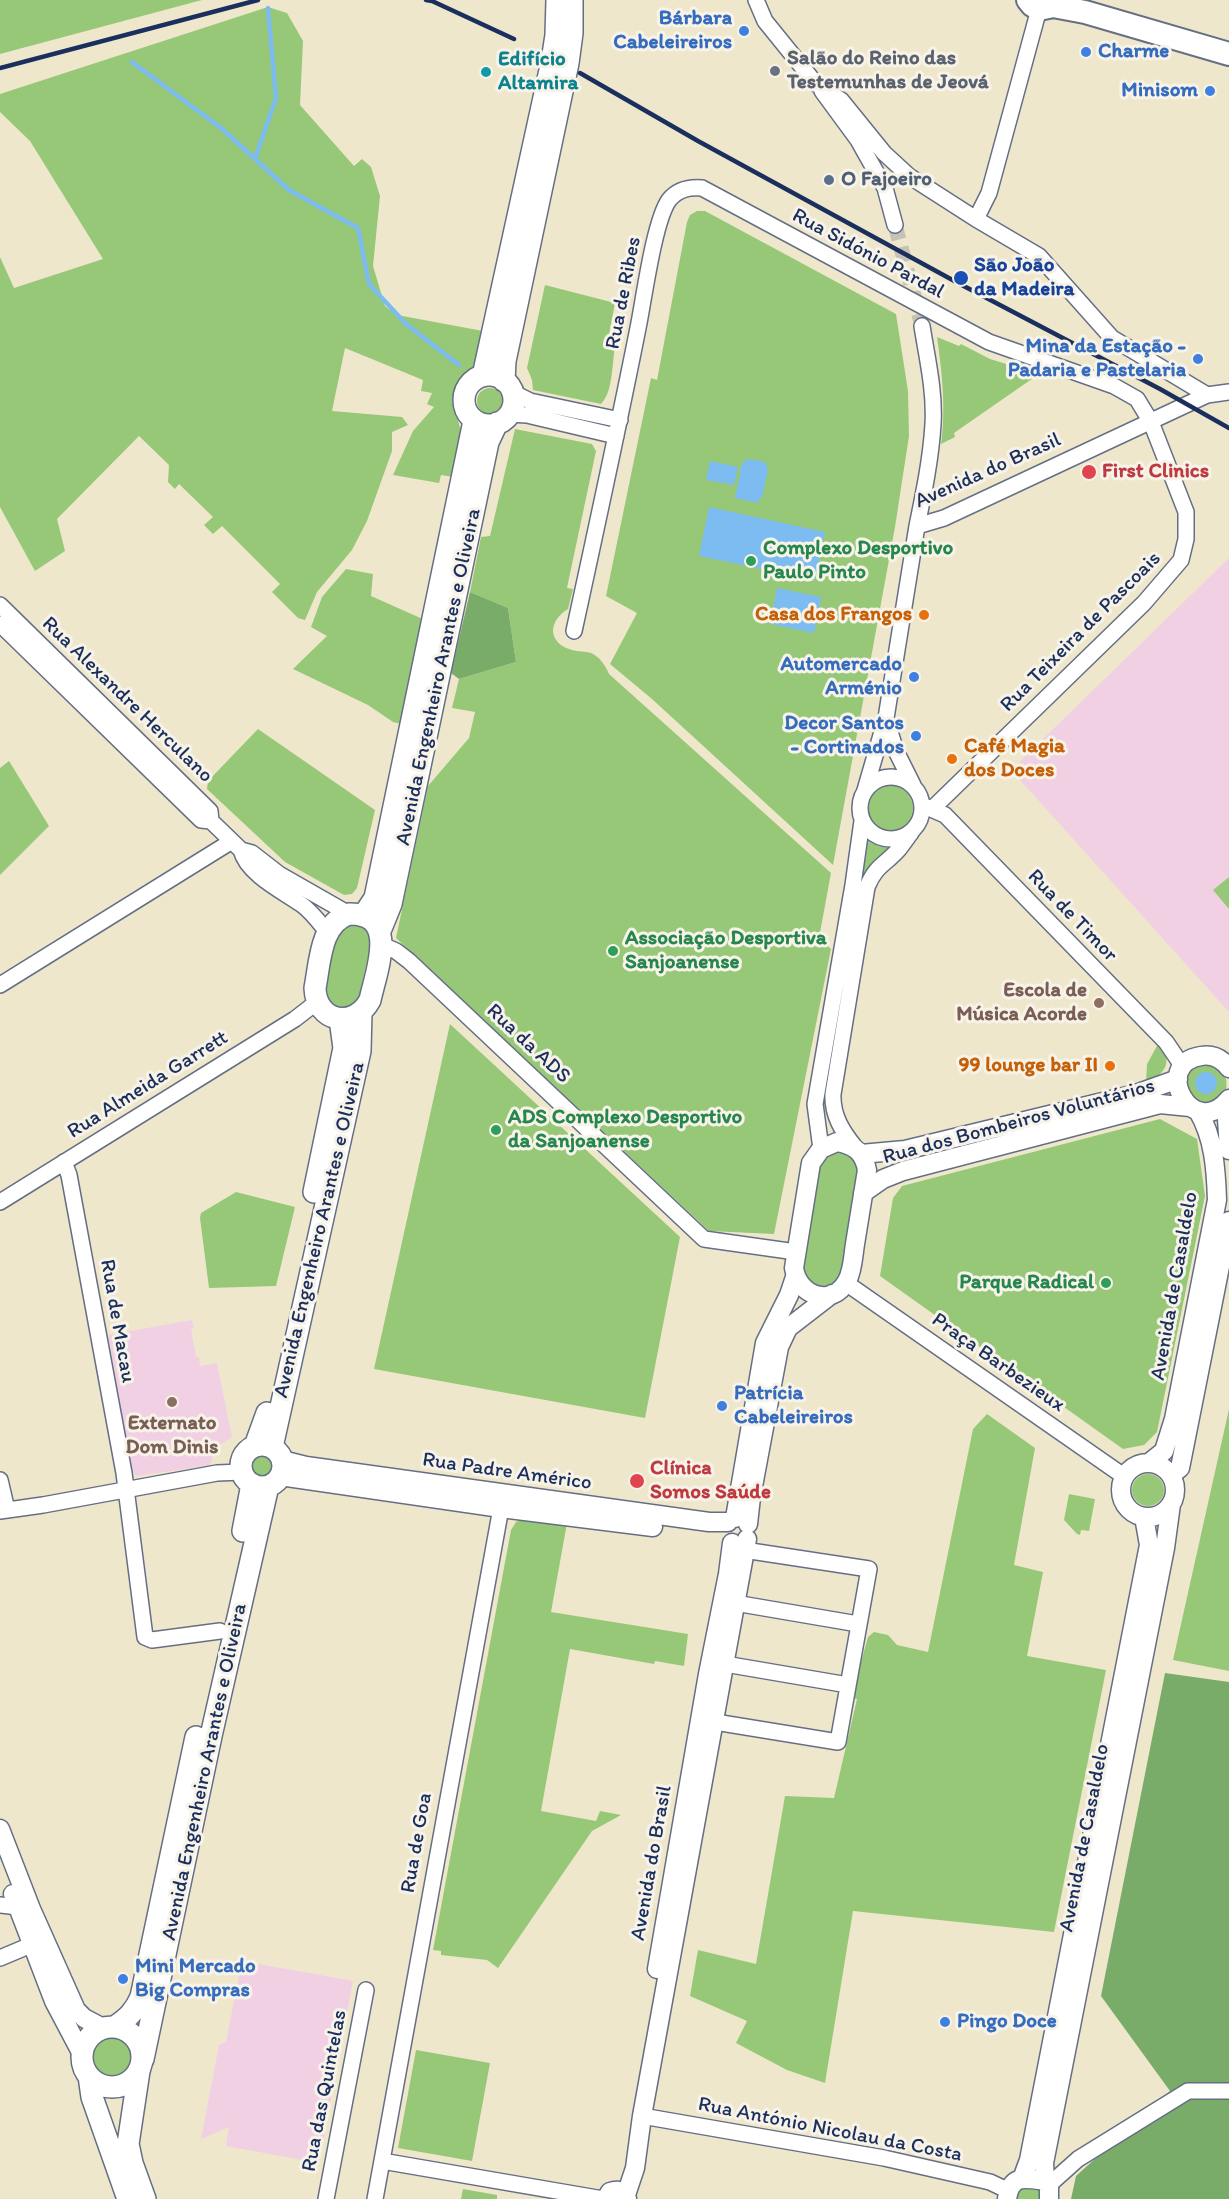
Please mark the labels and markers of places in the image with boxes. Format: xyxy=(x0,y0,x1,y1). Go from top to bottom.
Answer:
place label: Bárbara Cabeleireiros xyxy=(613,6,732,56)
marker: Bárbara Cabeleireiros xyxy=(737,24,751,38)
place label: Charme xyxy=(1098,39,1169,65)
marker: Charme xyxy=(1079,45,1093,59)
place label: Salão do Reino das Testemunhas de Jeová xyxy=(787,46,989,96)
place label: Edifício Altamira xyxy=(498,47,578,97)
marker: Salão do Reino das Testemunhas de Jeová xyxy=(768,64,782,78)
marker: Edifício Altamira xyxy=(479,65,493,79)
place label: Minisom xyxy=(1121,78,1198,104)
marker: Minisom xyxy=(1203,84,1217,98)
place label: O Fajoeiro xyxy=(841,167,932,193)
marker: O Fajoeiro xyxy=(822,173,836,187)
place label: São João da Madeira xyxy=(974,253,1074,303)
marker: São João da Madeira xyxy=(952,269,970,287)
place label: Mina da Estação - Padaria e Pastelaria xyxy=(1008,334,1186,384)
marker: Mina da Estação - Padaria e Pastelaria xyxy=(1191,352,1205,366)
place label: First Clinics xyxy=(1102,459,1209,485)
marker: First Clinics xyxy=(1080,463,1098,481)
place label: Complexo Desportivo Paulo Pinto xyxy=(763,536,953,586)
marker: Complexo Desportivo Paulo Pinto xyxy=(744,554,758,568)
place label: Casa dos Frangos xyxy=(755,602,912,628)
marker: Casa dos Frangos xyxy=(917,608,931,622)
place label: Automercado Arménio xyxy=(781,652,902,702)
marker: Automercado Arménio xyxy=(907,670,921,684)
place label: Decor Santos - Cortinados xyxy=(784,711,904,761)
marker: Decor Santos - Cortinados xyxy=(909,729,923,743)
place label: Café Magia dos Doces xyxy=(964,734,1065,784)
marker: Café Magia dos Doces xyxy=(945,752,959,766)
place label: Associação Desportiva Sanjoanense xyxy=(625,926,827,976)
marker: Associação Desportiva Sanjoanense xyxy=(606,944,620,958)
place label: Escola de Música Acorde xyxy=(956,978,1087,1028)
marker: Escola de Música Acorde xyxy=(1092,996,1106,1010)
place label: 99 lounge bar II xyxy=(959,1053,1098,1079)
marker: 99 lounge bar II xyxy=(1103,1059,1117,1073)
place label: ADS Complexo Desportivo da Sanjoanense xyxy=(508,1105,742,1155)
marker: ADS Complexo Desportivo da Sanjoanense xyxy=(489,1123,503,1137)
place label: Parque Radical xyxy=(959,1270,1094,1296)
marker: Parque Radical xyxy=(1099,1276,1113,1290)
place label: Patrícia Cabeleireiros xyxy=(734,1381,853,1431)
marker: Externato Dom Dinis xyxy=(165,1395,179,1409)
marker: Patrícia Cabeleireiros xyxy=(715,1399,729,1413)
place label: Externato Dom Dinis xyxy=(126,1411,218,1461)
place label: Clínica Somos Saúde xyxy=(650,1456,771,1506)
marker: Clínica Somos Saúde xyxy=(628,1472,646,1490)
place label: Mini Mercado Big Compras xyxy=(135,1954,256,2004)
marker: Mini Mercado Big Compras xyxy=(116,1972,130,1986)
place label: Pingo Doce xyxy=(957,2009,1057,2035)
marker: Pingo Doce xyxy=(938,2015,952,2029)

